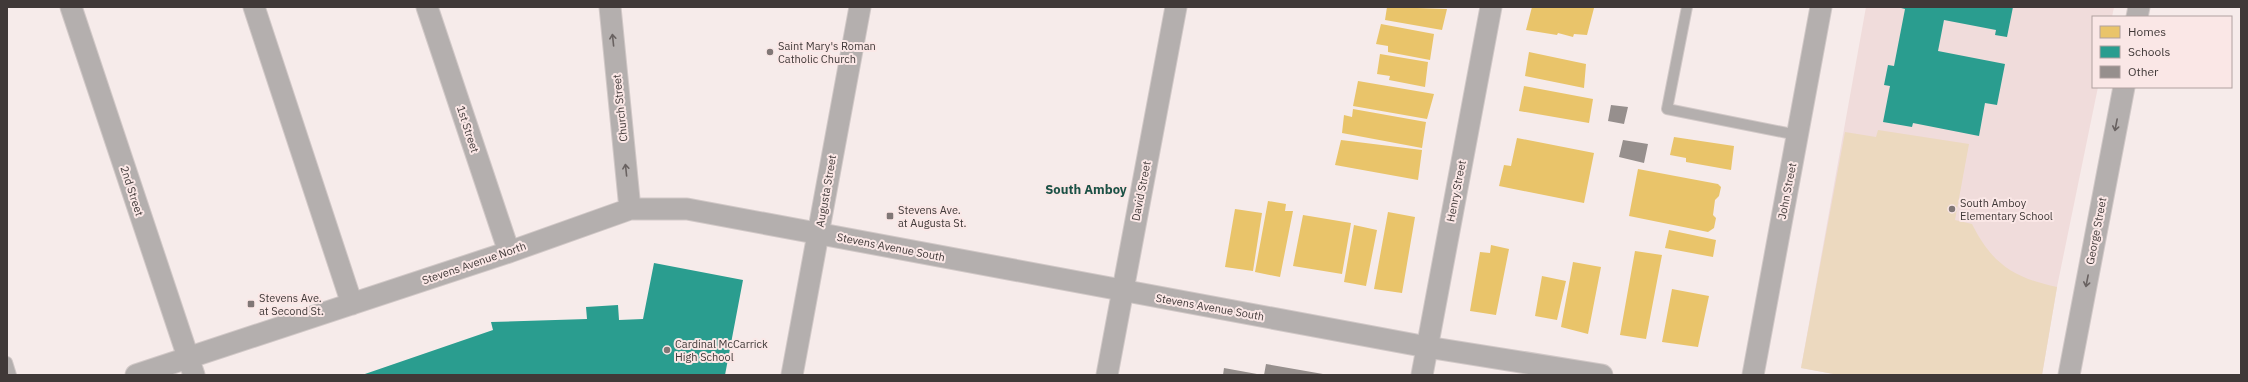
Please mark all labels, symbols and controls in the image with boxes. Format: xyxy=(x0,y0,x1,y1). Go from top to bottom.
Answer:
legend xyxy=(2092,16,2232,88)
text: Homes xyxy=(2128,24,2166,39)
one-way arrow xyxy=(610,34,617,47)
place label: Saint Mary's Roman Catholic Church xyxy=(778,39,876,66)
text: Schools xyxy=(2128,44,2171,59)
marker: Saint Mary's Roman Catholic Church xyxy=(765,47,775,57)
text: Other xyxy=(2128,64,2159,79)
street label: Church Street xyxy=(609,73,631,142)
street label: 1st Street xyxy=(454,104,482,154)
one-way arrow xyxy=(2112,118,2120,131)
street label: Augusta Street xyxy=(813,154,839,228)
street label: Henry Street xyxy=(1443,159,1469,223)
street label: David Street xyxy=(1128,160,1154,222)
street label: John Street xyxy=(1775,162,1799,220)
street label: 2nd Street xyxy=(117,164,147,218)
one-way arrow xyxy=(623,164,630,177)
district label: South Amboy xyxy=(1045,181,1127,198)
place label: South Amboy Elementary School xyxy=(1960,196,2053,223)
street label: George Street xyxy=(2083,196,2109,266)
place label: Stevens Ave. at Augusta St. xyxy=(898,203,967,230)
marker: South Amboy Elementary School xyxy=(1947,204,1957,214)
marker: Stevens Ave. at Augusta St. xyxy=(885,211,895,221)
street label: Stevens Avenue South xyxy=(836,230,946,264)
street label: Stevens Avenue North xyxy=(420,239,528,287)
one-way arrow xyxy=(2083,274,2091,287)
place label: Stevens Ave. at Second St. xyxy=(259,291,324,318)
street label: Stevens Avenue South xyxy=(1155,291,1265,323)
marker: Stevens Ave. at Second St. xyxy=(246,299,256,309)
place label: Cardinal McCarrick High School xyxy=(675,337,768,364)
marker: Cardinal McCarrick High School xyxy=(662,345,672,355)

